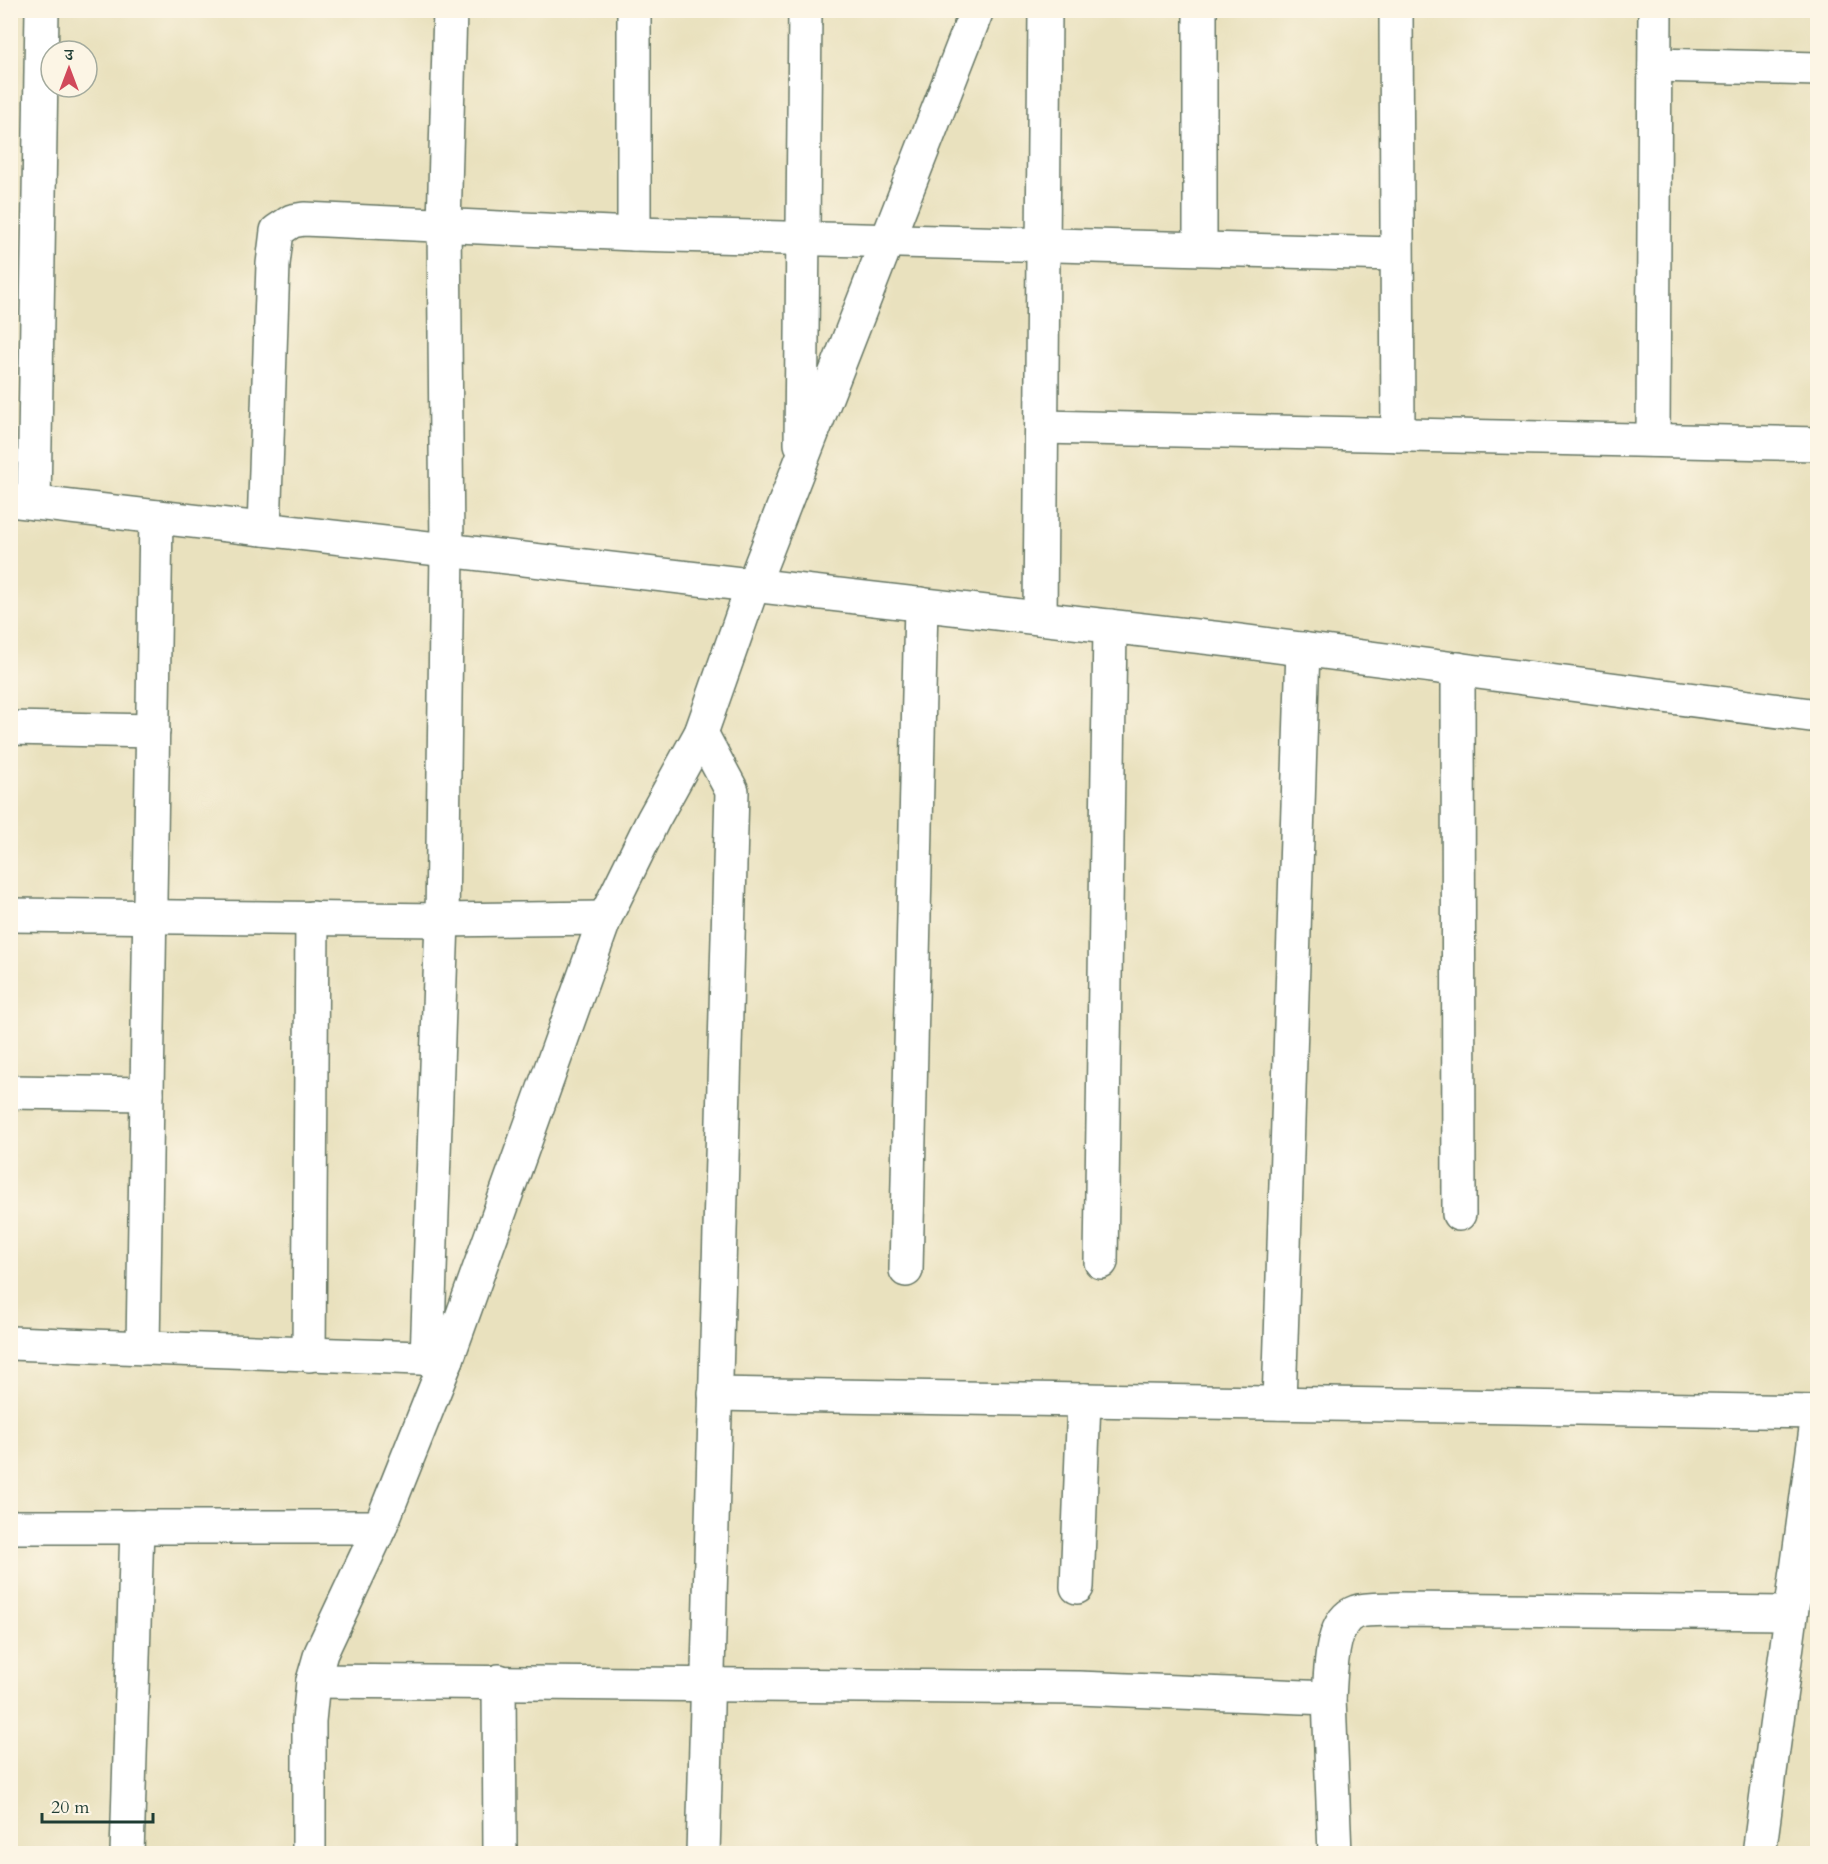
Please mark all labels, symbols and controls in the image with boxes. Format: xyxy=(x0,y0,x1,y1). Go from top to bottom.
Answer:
north arrow xyxy=(39,39,99,99)
text: उ xyxy=(64,44,75,66)
scale bar xyxy=(42,1786,153,1824)
text: 20 m xyxy=(51,1795,90,1820)

